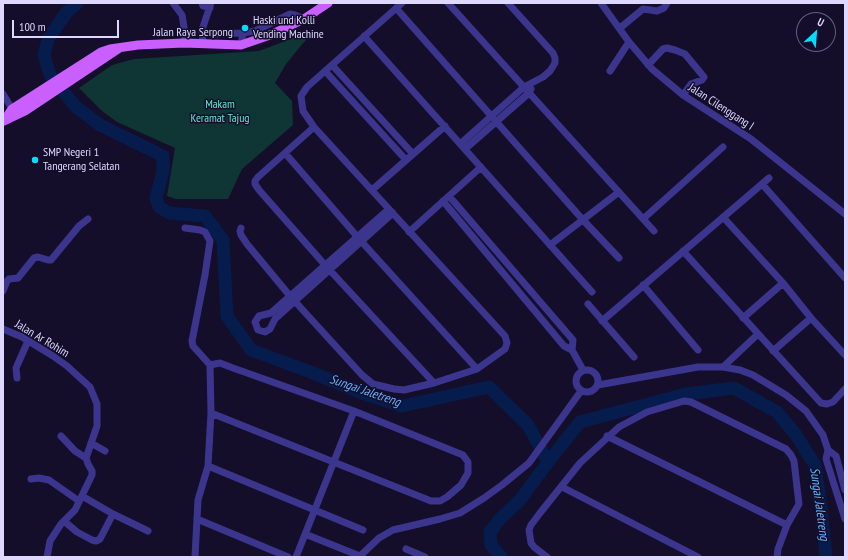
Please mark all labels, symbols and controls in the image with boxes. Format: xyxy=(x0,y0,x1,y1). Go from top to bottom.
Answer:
scale bar xyxy=(14,12,121,38)
north arrow xyxy=(796,12,836,52)
place label: Haski und Kolli Vending Machine xyxy=(253,14,324,42)
text: U xyxy=(815,15,826,30)
text: 100 m xyxy=(19,19,46,34)
marker: Haski und Kolli Vending Machine xyxy=(240,23,250,33)
street label: Jalan Raya Serpong xyxy=(153,26,233,40)
street label: Jalan Cilenggang I xyxy=(686,80,756,134)
park label: Makam Keramat Tajug xyxy=(190,98,250,126)
place label: SMP Negeri 1 Tangerang Selatan xyxy=(43,146,120,174)
marker: SMP Negeri 1 Tangerang Selatan xyxy=(30,155,40,165)
street label: Jalan Ar Rohim xyxy=(12,317,72,361)
water label: Sungai Jaletreng xyxy=(328,372,402,410)
water label: Sungai Jaletreng xyxy=(806,466,832,542)

